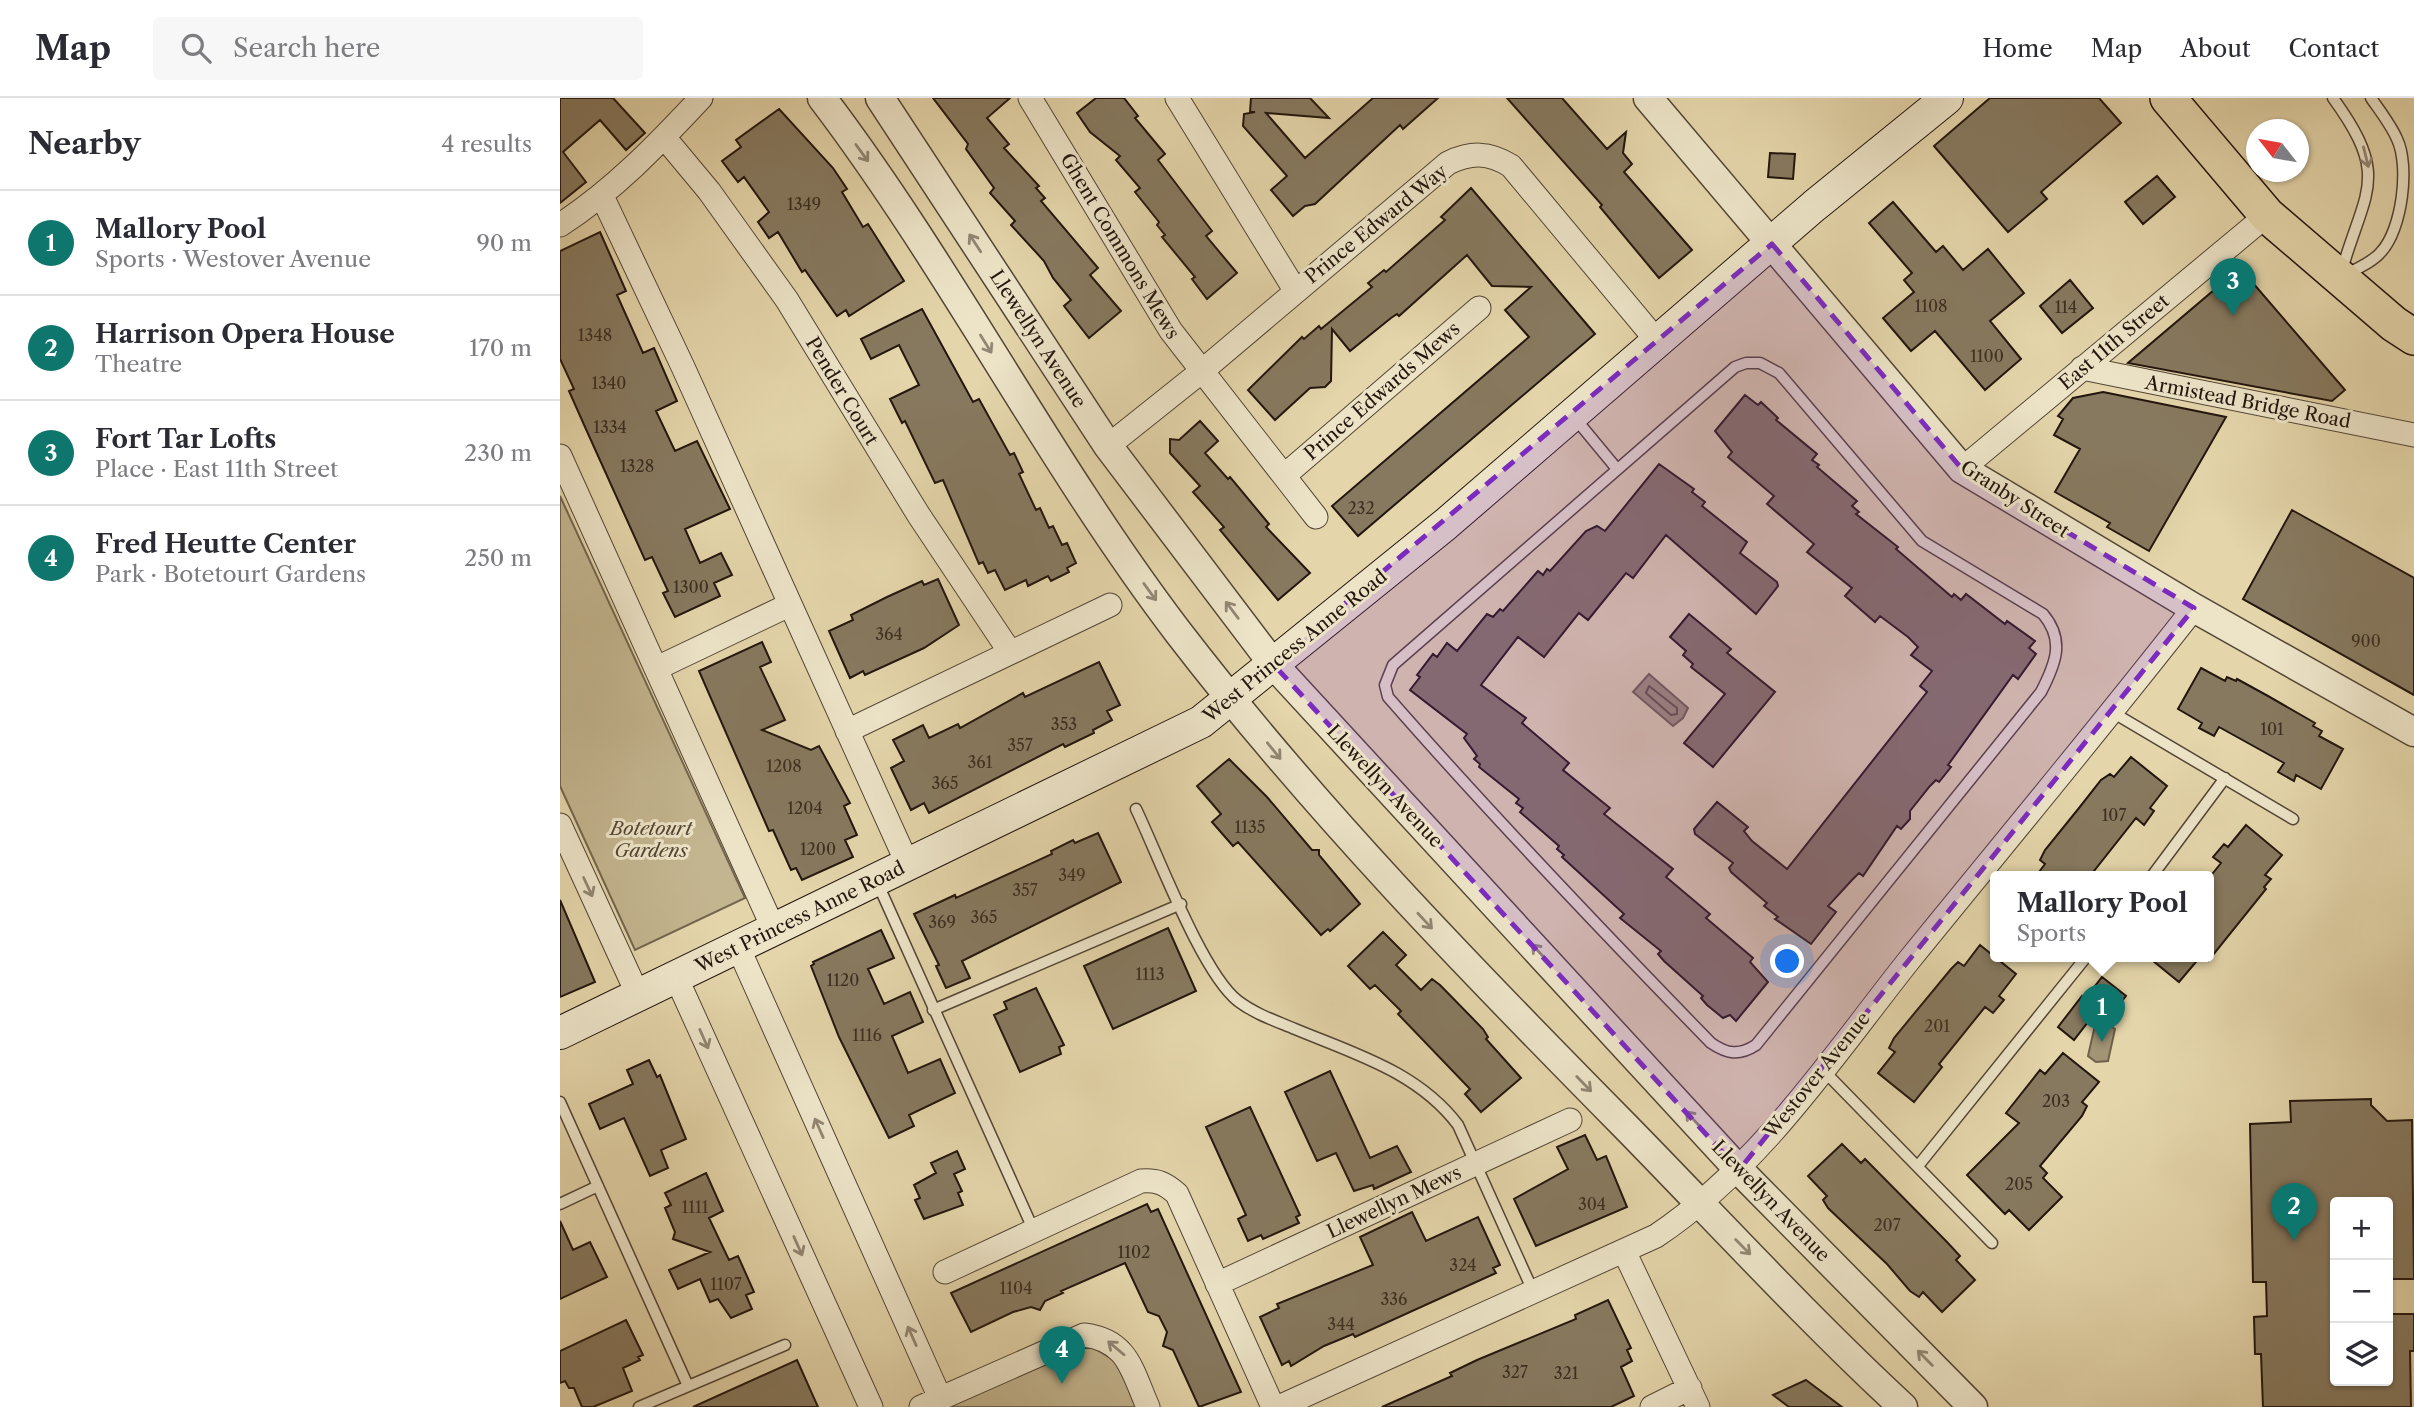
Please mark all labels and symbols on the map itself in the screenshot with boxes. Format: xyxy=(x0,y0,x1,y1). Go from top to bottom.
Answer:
north arrow xyxy=(2246,119,2309,182)
one-way arrow xyxy=(855,143,869,162)
one-way arrow xyxy=(2360,145,2373,168)
street label: Ghent Commons Mews xyxy=(1055,149,1185,343)
street label: Prince Edward Way xyxy=(1300,159,1452,288)
house number: 1349 xyxy=(787,194,821,214)
one-way arrow xyxy=(968,234,982,253)
pin: 3 xyxy=(2210,258,2256,316)
street label: Llewellyn Avenue xyxy=(985,266,1091,412)
street label: East 11th Street xyxy=(2054,289,2174,395)
house number: 1108 xyxy=(1914,296,1948,316)
house number: 114 xyxy=(2055,297,2077,317)
street label: Prince Edwards Mews xyxy=(1299,317,1465,465)
house number: 1348 xyxy=(578,325,612,345)
street label: Pender Court xyxy=(801,333,883,450)
one-way arrow xyxy=(979,333,993,353)
house number: 1100 xyxy=(1970,346,2004,366)
street label: Armistead Bridge Road xyxy=(2142,371,2353,433)
house number: 1340 xyxy=(592,373,626,393)
house number: 1334 xyxy=(593,417,627,437)
street label: Granby Street xyxy=(1956,455,2074,543)
house number: 1328 xyxy=(620,456,654,476)
house number: 232 xyxy=(1347,498,1375,518)
street label: West Princess Anne Road xyxy=(1198,564,1392,728)
house number: 1300 xyxy=(673,577,709,597)
one-way arrow xyxy=(1143,582,1157,601)
one-way arrow xyxy=(1225,601,1240,619)
house number: 364 xyxy=(875,624,903,644)
house number: 900 xyxy=(2351,631,2381,651)
house number: 353 xyxy=(1051,714,1077,734)
house number: 101 xyxy=(2260,719,2284,739)
street label: Llewellyn Avenue xyxy=(1322,720,1448,852)
house number: 357 xyxy=(1007,735,1033,755)
one-way arrow xyxy=(1266,742,1282,760)
house number: 361 xyxy=(968,752,993,772)
house number: 1208 xyxy=(766,756,802,776)
house number: 365 xyxy=(932,773,958,793)
house number: 1204 xyxy=(787,798,823,818)
house number: 107 xyxy=(2102,805,2126,825)
park label: Botetourt Gardens xyxy=(608,817,693,862)
house number: 1135 xyxy=(1235,817,1265,837)
house number: 1200 xyxy=(800,839,836,859)
street label: West Princess Anne Road xyxy=(691,856,909,978)
house number: 349 xyxy=(1058,865,1086,885)
one-way arrow xyxy=(583,877,596,898)
house number: 357 xyxy=(1012,880,1038,900)
house number: 365 xyxy=(971,907,997,927)
house number: 369 xyxy=(928,912,956,932)
one-way arrow xyxy=(1417,912,1433,930)
one-way arrow xyxy=(1530,944,1547,961)
your location xyxy=(1770,944,1804,978)
house number: 1113 xyxy=(1136,964,1165,984)
house number: 1120 xyxy=(827,970,859,990)
pin: 1 xyxy=(2079,984,2125,1042)
street label: Westover Avenue xyxy=(1758,1007,1875,1144)
house number: 201 xyxy=(1924,1016,1950,1036)
house number: 1116 xyxy=(852,1025,882,1045)
one-way arrow xyxy=(698,1028,711,1049)
one-way arrow xyxy=(1575,1076,1592,1093)
house number: 203 xyxy=(2042,1091,2070,1111)
one-way arrow xyxy=(1684,1111,1701,1128)
one-way arrow xyxy=(812,1118,825,1140)
street label: Llewellyn Avenue xyxy=(1707,1136,1835,1266)
street label: Llewellyn Mews xyxy=(1323,1161,1465,1243)
house number: 205 xyxy=(2005,1174,2033,1194)
pin: 2 xyxy=(2271,1183,2317,1241)
house number: 304 xyxy=(1578,1194,1606,1214)
house number: 1111 xyxy=(682,1197,709,1217)
house number: 207 xyxy=(1873,1215,1901,1235)
one-way arrow xyxy=(792,1235,805,1256)
one-way arrow xyxy=(1735,1238,1752,1255)
house number: 1102 xyxy=(1118,1242,1150,1262)
house number: 324 xyxy=(1449,1255,1477,1275)
house number: 1107 xyxy=(710,1274,742,1294)
house number: 1104 xyxy=(1000,1278,1032,1298)
house number: 336 xyxy=(1381,1289,1407,1309)
house number: 344 xyxy=(1327,1314,1355,1334)
one-way arrow xyxy=(905,1326,918,1347)
pin: 4 xyxy=(1039,1326,1085,1384)
one-way arrow xyxy=(1107,1340,1125,1356)
one-way arrow xyxy=(1916,1350,1933,1367)
house number: 327 xyxy=(1502,1362,1528,1382)
house number: 321 xyxy=(1554,1363,1579,1383)

